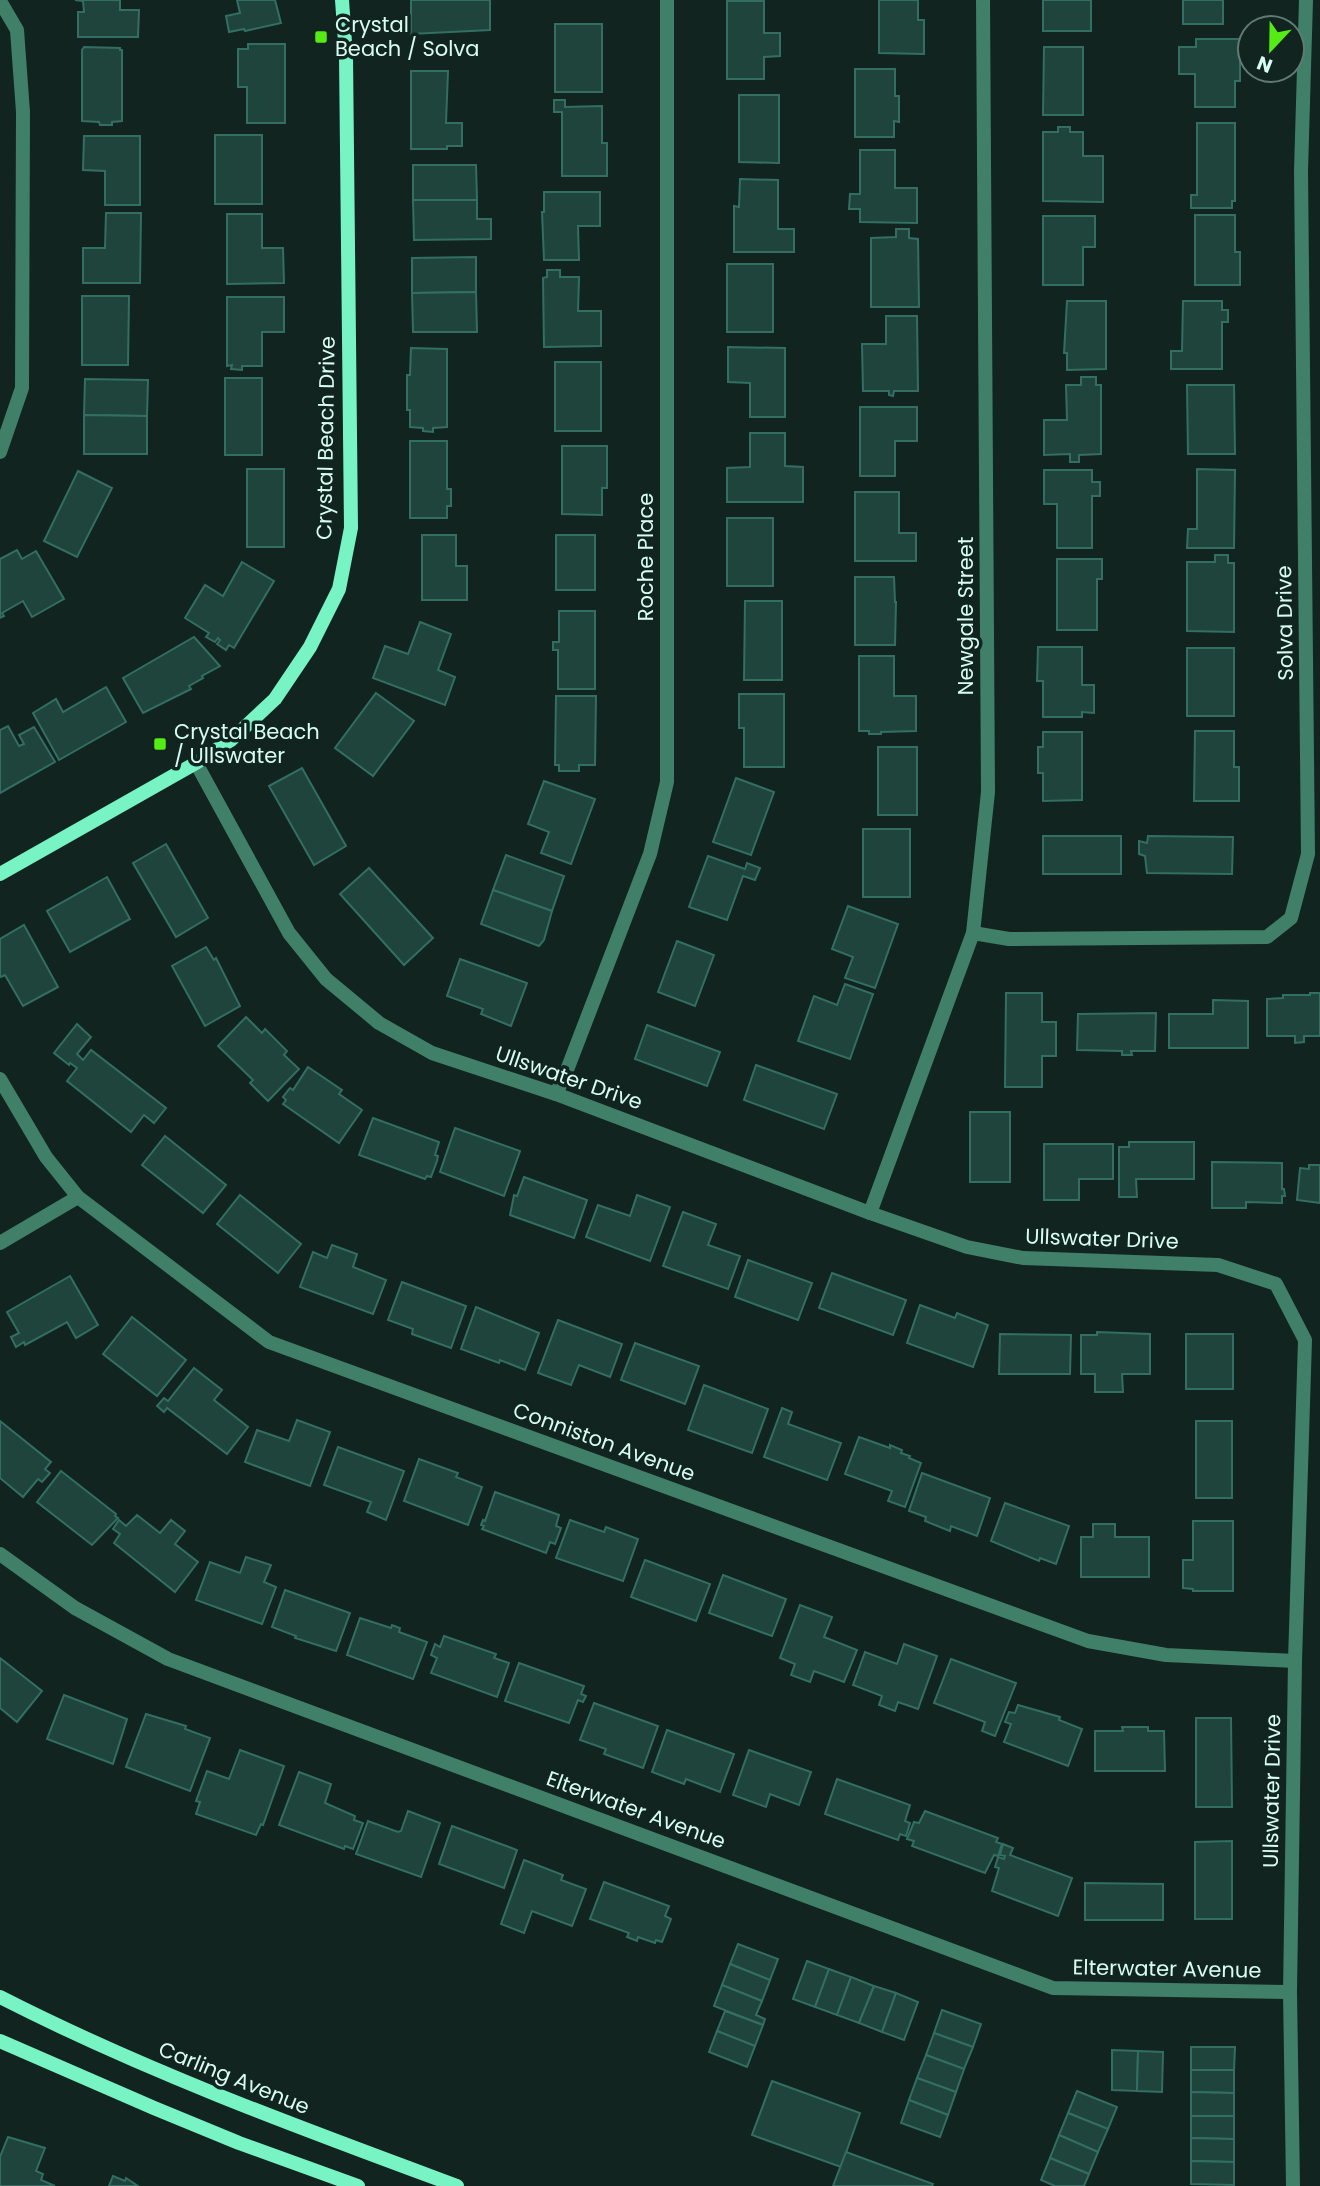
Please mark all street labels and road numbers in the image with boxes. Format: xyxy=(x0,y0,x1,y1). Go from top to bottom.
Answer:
street label: Crystal Beach Drive xyxy=(309,336,342,540)
street label: Roche Place xyxy=(631,493,660,621)
street label: Newgale Street xyxy=(951,537,980,695)
street label: Solva Drive xyxy=(1269,565,1300,681)
street label: Ullswater Drive xyxy=(492,1039,647,1116)
street label: Ullswater Drive xyxy=(1025,1221,1179,1256)
street label: Conniston Avenue xyxy=(509,1395,699,1488)
street label: Ullswater Drive xyxy=(1256,1714,1287,1868)
street label: Elterwater Avenue xyxy=(542,1764,730,1855)
street label: Elterwater Avenue xyxy=(1072,1952,1262,1985)
street label: Carling Avenue xyxy=(154,2034,314,2121)

